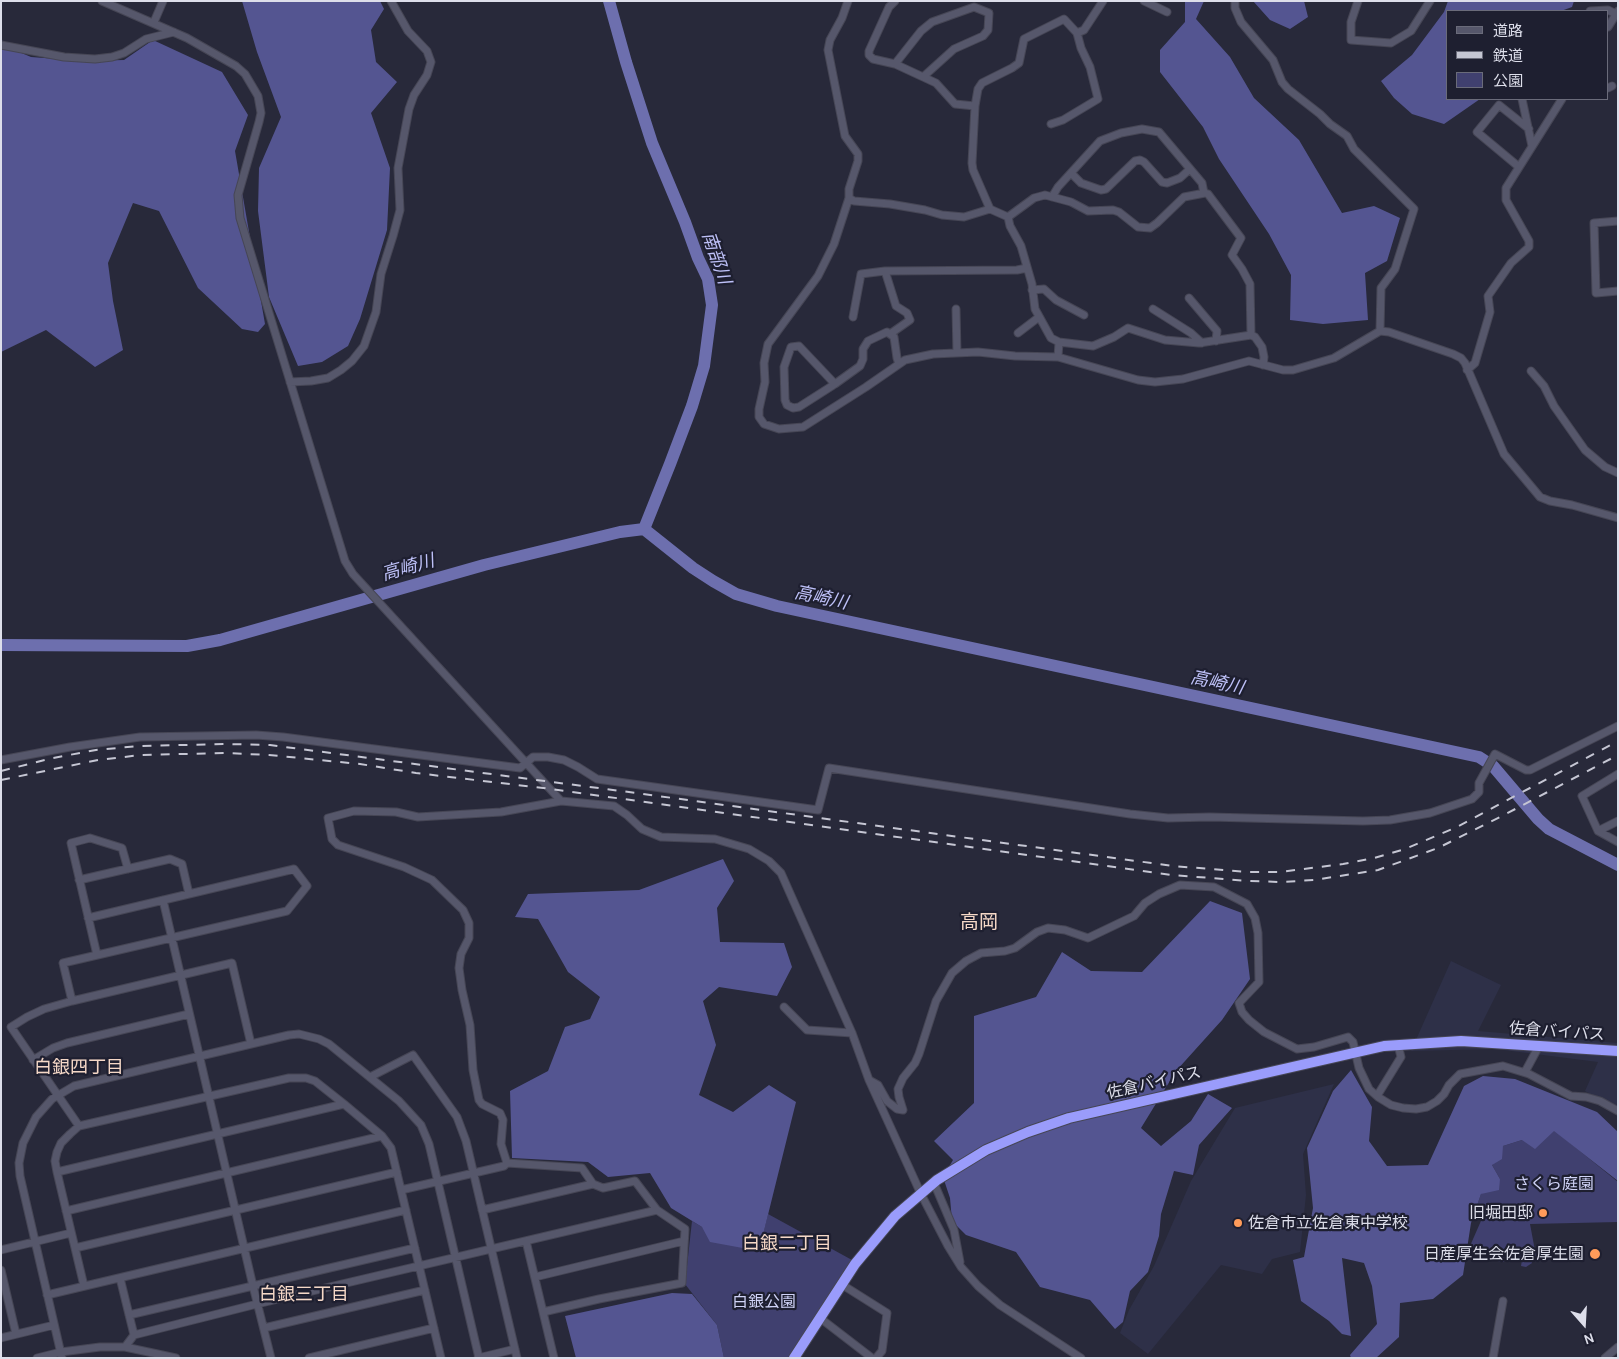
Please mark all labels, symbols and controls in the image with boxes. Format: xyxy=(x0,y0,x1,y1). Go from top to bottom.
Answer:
legend xyxy=(1446,10,1609,100)
text: 道路 xyxy=(1493,22,1523,40)
text: 鉄道 xyxy=(1493,47,1523,65)
text: 公園 xyxy=(1493,72,1523,90)
water label: 南部川 xyxy=(697,229,735,287)
water label: 高崎川 xyxy=(379,550,437,586)
water label: 高崎川 xyxy=(792,582,850,614)
water label: 高崎川 xyxy=(1188,667,1246,699)
district label: 高岡 xyxy=(960,912,998,934)
street label: 佐倉バイパス xyxy=(1508,1019,1606,1045)
district label: 白銀四丁目 xyxy=(34,1057,124,1079)
street label: 佐倉バイパス xyxy=(1105,1063,1203,1103)
park label: さくら庭園 xyxy=(1514,1174,1594,1194)
place label: 旧堀田邸 xyxy=(1469,1203,1533,1223)
marker: 旧堀田邸 xyxy=(1537,1207,1549,1219)
place label: 佐倉市立佐倉東中学校 xyxy=(1248,1213,1408,1233)
marker: 佐倉市立佐倉東中学校 xyxy=(1232,1217,1244,1229)
district label: 白銀二丁目 xyxy=(742,1233,832,1255)
place label: 日産厚生会佐倉厚生園 xyxy=(1424,1244,1584,1264)
marker: 日産厚生会佐倉厚生園 xyxy=(1588,1247,1602,1261)
district label: 白銀三丁目 xyxy=(259,1284,349,1306)
park label: 白銀公園 xyxy=(732,1292,796,1312)
north arrow xyxy=(1559,1299,1609,1349)
text: N xyxy=(1582,1329,1597,1348)

